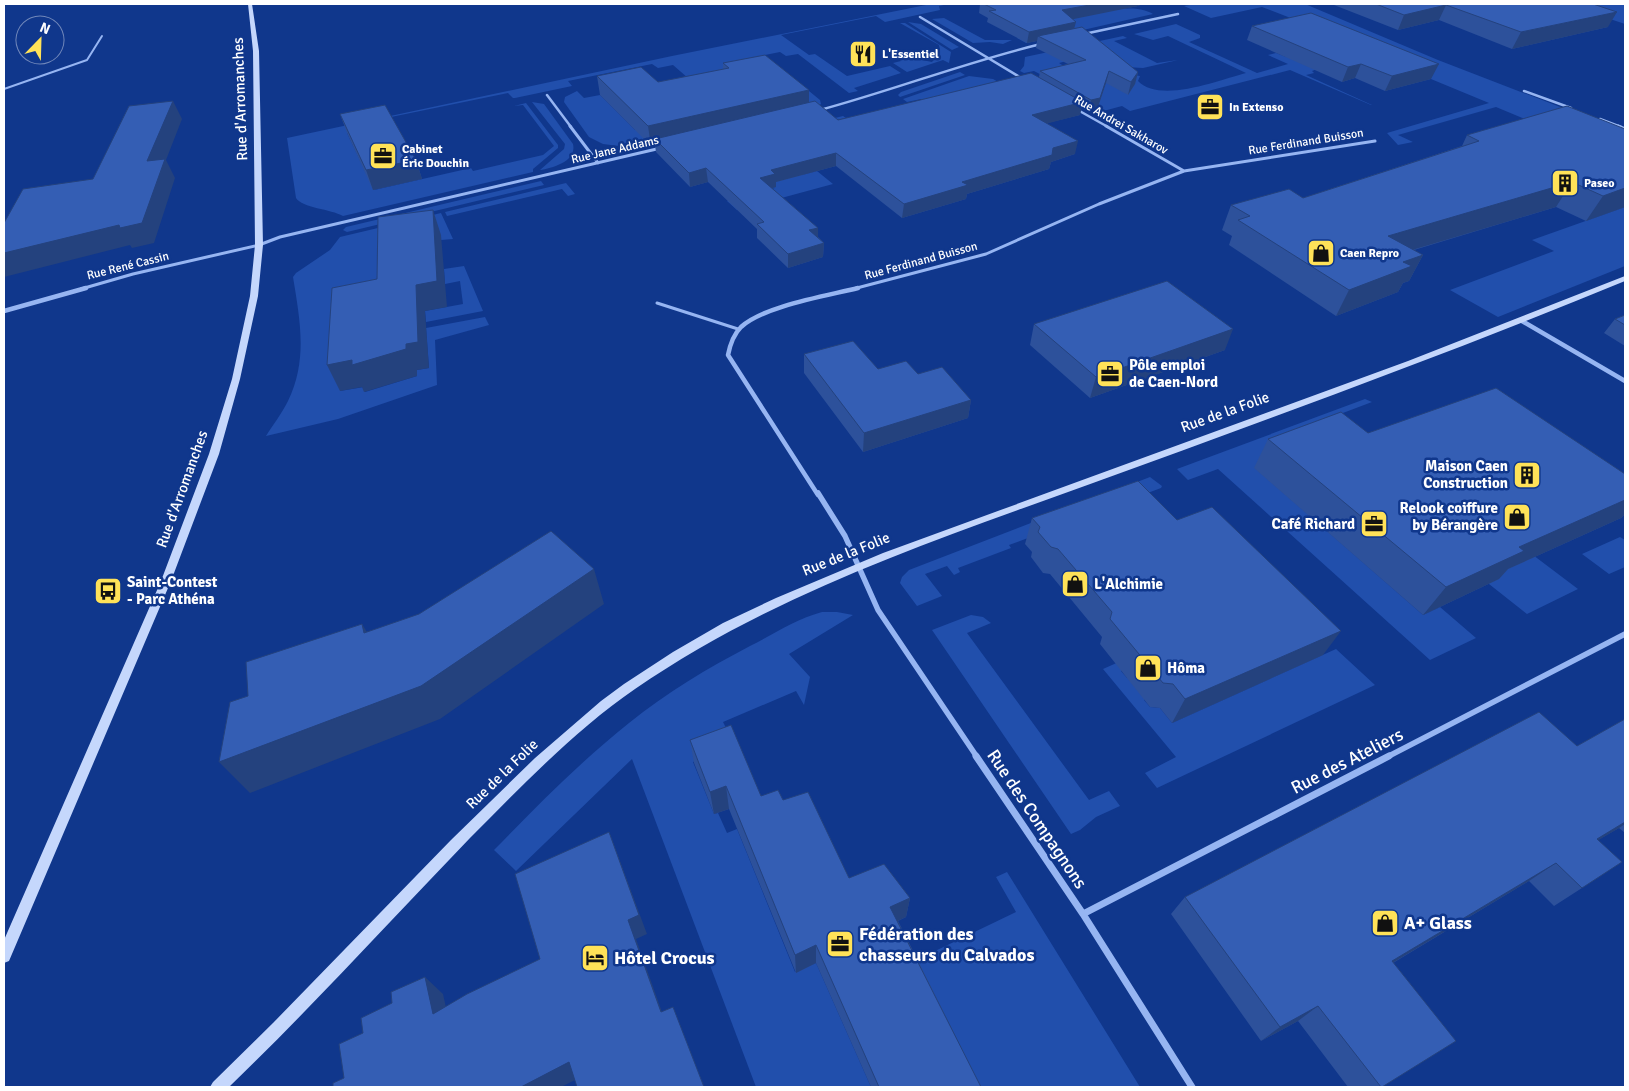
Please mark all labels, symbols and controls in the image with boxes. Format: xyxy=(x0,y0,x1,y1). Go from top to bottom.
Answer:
north arrow xyxy=(15,15,65,65)
text: N xyxy=(37,19,53,38)
street label: Rue d'Arromanches xyxy=(229,37,251,161)
restaurant icon: L'Essentiel xyxy=(848,39,878,69)
place label: L'Essentiel xyxy=(882,47,939,62)
street label: Rue Andrei Sakharov xyxy=(1072,92,1171,158)
office icon: In Extenso xyxy=(1195,92,1225,122)
place label: In Extenso xyxy=(1229,100,1283,115)
street label: Rue Ferdinand Buisson xyxy=(1247,125,1365,159)
street label: Rue Jane Addams xyxy=(570,133,660,167)
office icon: Cabinet Éric Douchin xyxy=(368,141,398,171)
place label: Cabinet Éric Douchin xyxy=(402,142,469,171)
building icon: Paseo xyxy=(1550,168,1580,198)
place label: Paseo xyxy=(1584,176,1615,191)
shop icon: Caen Repro xyxy=(1306,238,1336,268)
street label: Rue Ferdinand Buisson xyxy=(863,239,979,283)
place label: Caen Repro xyxy=(1340,246,1399,261)
street label: Rue René Cassin xyxy=(85,249,171,283)
place label: Pôle emploi de Caen-Nord xyxy=(1129,356,1218,391)
office icon: Pôle emploi de Caen-Nord xyxy=(1095,359,1125,389)
street label: Rue de la Folie xyxy=(1178,388,1272,436)
street label: Rue d'Arromanches xyxy=(152,428,212,550)
place label: Maison Caen Construction xyxy=(1423,457,1508,492)
building icon: Maison Caen Construction xyxy=(1512,460,1542,490)
place label: Relook coiffure by Bérangère xyxy=(1400,499,1498,534)
shop icon: Relook coiffure by Bérangère xyxy=(1502,502,1532,532)
office icon: Café Richard xyxy=(1359,509,1389,539)
place label: Café Richard xyxy=(1272,515,1355,533)
street label: Rue de la Folie xyxy=(800,528,892,580)
shop icon: L'Alchimie xyxy=(1060,569,1090,599)
place label: Saint-Contest - Parc Athéna xyxy=(127,573,218,608)
place label: L'Alchimie xyxy=(1094,575,1163,593)
bus stop icon: Saint-Contest - Parc Athéna xyxy=(93,576,123,606)
shop icon: Hôma xyxy=(1133,653,1163,683)
place label: Hôma xyxy=(1167,659,1205,677)
street label: Rue des Ateliers xyxy=(1287,723,1407,799)
street label: Rue de la Folie xyxy=(462,735,542,813)
street label: Rue des Compagnons xyxy=(982,745,1092,893)
shop icon: A+ Glass xyxy=(1370,908,1400,938)
place label: A+ Glass xyxy=(1404,912,1472,934)
place label: Fédération des chasseurs du Calvados xyxy=(859,923,1034,966)
office icon: Fédération des chasseurs du Calvados xyxy=(825,929,855,959)
hotel icon: Hôtel Crocus xyxy=(580,943,610,973)
place label: Hôtel Crocus xyxy=(614,947,715,969)

